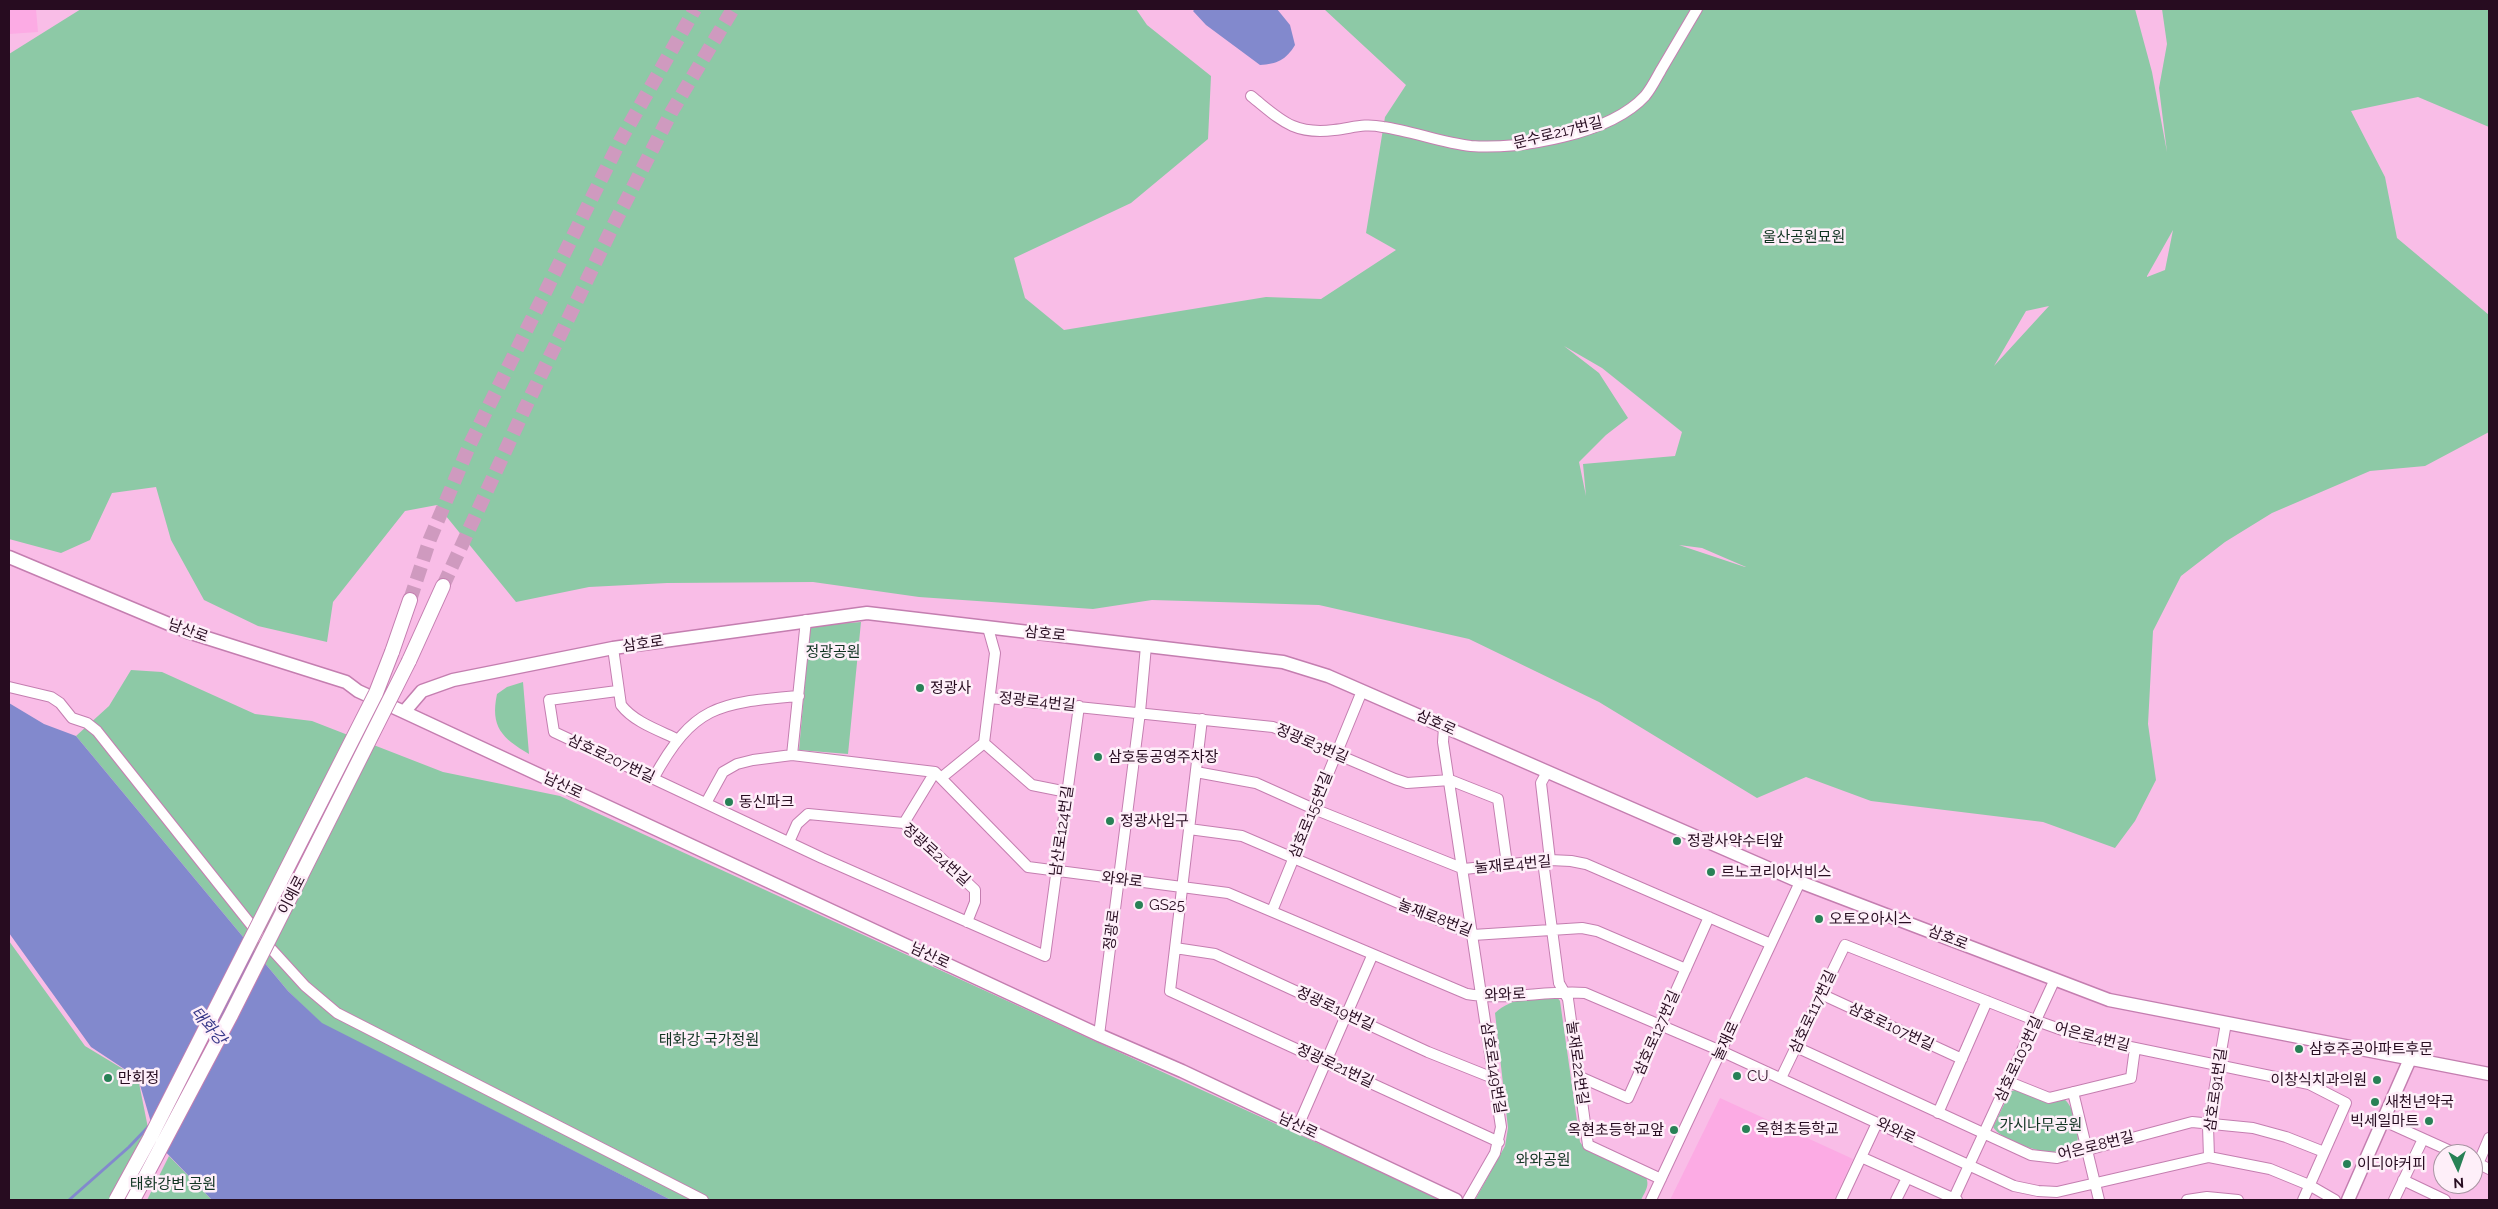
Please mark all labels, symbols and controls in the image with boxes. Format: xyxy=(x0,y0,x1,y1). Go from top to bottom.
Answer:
street label: 문수로217번길 xyxy=(1512,113,1604,153)
park label: 울산공원묘원 xyxy=(1763,228,1845,246)
street label: 남산로 xyxy=(165,615,211,647)
street label: 삼호로 xyxy=(1023,623,1067,645)
street label: 삼호로 xyxy=(621,632,665,656)
park label: 정광공원 xyxy=(805,643,861,661)
place label: 정광사 xyxy=(930,679,971,697)
marker: 정광사 xyxy=(914,682,926,694)
street label: 정광로4번길 xyxy=(998,689,1076,715)
street label: 삼호로 xyxy=(1413,706,1459,740)
street label: 정광로3번길 xyxy=(1273,721,1351,767)
street label: 삼호로207번길 xyxy=(565,731,657,787)
place label: 삼호동공영주차장 xyxy=(1108,748,1218,766)
marker: 삼호동공영주차장 xyxy=(1092,751,1104,763)
street label: 남산로 xyxy=(540,769,586,803)
street label: 삼호로155번길 xyxy=(1285,769,1337,861)
street label: 남산로124번길 xyxy=(1047,784,1077,878)
place label: 동신파크 xyxy=(739,793,794,811)
marker: 동신파크 xyxy=(723,796,735,808)
place label: 정광사입구 xyxy=(1120,812,1189,830)
marker: 정광사입구 xyxy=(1104,815,1116,827)
street label: 정광로24번길 xyxy=(898,820,974,890)
place label: 정광사약수터앞 xyxy=(1687,832,1784,850)
marker: 정광사약수터앞 xyxy=(1671,835,1683,847)
street label: 눌재로4번길 xyxy=(1474,853,1552,877)
place label: 르노코리아서비스 xyxy=(1721,863,1831,881)
marker: 르노코리아서비스 xyxy=(1705,866,1717,878)
street label: 와와로 xyxy=(1100,869,1144,891)
street label: 이예로 xyxy=(275,872,309,918)
place label: GS25 xyxy=(1149,896,1185,914)
street label: 눌재로8번길 xyxy=(1395,896,1475,940)
marker: GS25 xyxy=(1133,899,1145,911)
street label: 정광로 xyxy=(1101,908,1123,952)
place label: 오토오아시스 xyxy=(1829,910,1912,928)
marker: 오토오아시스 xyxy=(1813,913,1825,925)
street label: 삼호로 xyxy=(1925,922,1971,954)
street label: 남산로 xyxy=(907,939,953,973)
street label: 삼호로117번길 xyxy=(1786,968,1840,1056)
street label: 정광로19번길 xyxy=(1293,983,1377,1035)
street label: 와와로 xyxy=(1484,985,1526,1005)
street label: 삼호로127번길 xyxy=(1630,988,1684,1078)
street label: 삼호로107번길 xyxy=(1845,999,1937,1055)
water label: 태화강 xyxy=(186,1003,230,1049)
street label: 삼호로103번길 xyxy=(1991,1013,2047,1105)
street label: 눌재로 xyxy=(1709,1018,1743,1064)
street label: 어은로4번길 xyxy=(2052,1019,2132,1055)
street label: 눌재로22번길 xyxy=(1562,1020,1592,1106)
street label: 삼호로149번길 xyxy=(1477,1021,1509,1115)
park label: 태화강 국가정원 xyxy=(659,1031,759,1049)
street label: 정광로21번길 xyxy=(1293,1040,1377,1092)
place label: 삼호주공아파트후문 xyxy=(2309,1040,2433,1058)
marker: 삼호주공아파트후문 xyxy=(2293,1043,2305,1055)
street label: 삼호로91번길 xyxy=(2201,1047,2231,1133)
place label: CU xyxy=(1747,1067,1769,1085)
place label: 만회정 xyxy=(118,1069,159,1087)
marker: CU xyxy=(1731,1070,1743,1082)
place label: 이창식치과의원 xyxy=(2270,1071,2367,1089)
marker: 만회정 xyxy=(102,1072,114,1084)
marker: 이창식치과의원 xyxy=(2371,1074,2383,1086)
place label: 새천년약국 xyxy=(2385,1093,2454,1111)
marker: 새천년약국 xyxy=(2369,1096,2381,1108)
street label: 남산로 xyxy=(1275,1109,1321,1143)
place label: 빅세일마트 xyxy=(2350,1112,2419,1130)
street label: 와와로 xyxy=(1873,1114,1919,1148)
marker: 빅세일마트 xyxy=(2423,1115,2435,1127)
park label: 가시나무공원 xyxy=(2000,1116,2082,1134)
place label: 옥현초등학교 xyxy=(1756,1120,1839,1138)
place label: 옥현초등학교앞 xyxy=(1567,1121,1664,1139)
marker: 옥현초등학교 xyxy=(1740,1123,1752,1135)
marker: 옥현초등학교앞 xyxy=(1668,1124,1680,1136)
street label: 어은로8번길 xyxy=(2056,1128,2136,1164)
north arrow xyxy=(2433,1144,2483,1194)
park label: 와와공원 xyxy=(1515,1151,1571,1169)
place label: 이디야커피 xyxy=(2357,1155,2426,1173)
marker: 이디야커피 xyxy=(2341,1158,2353,1170)
park label: 태화강변 공원 xyxy=(130,1175,216,1193)
text: N xyxy=(2453,1175,2464,1191)

